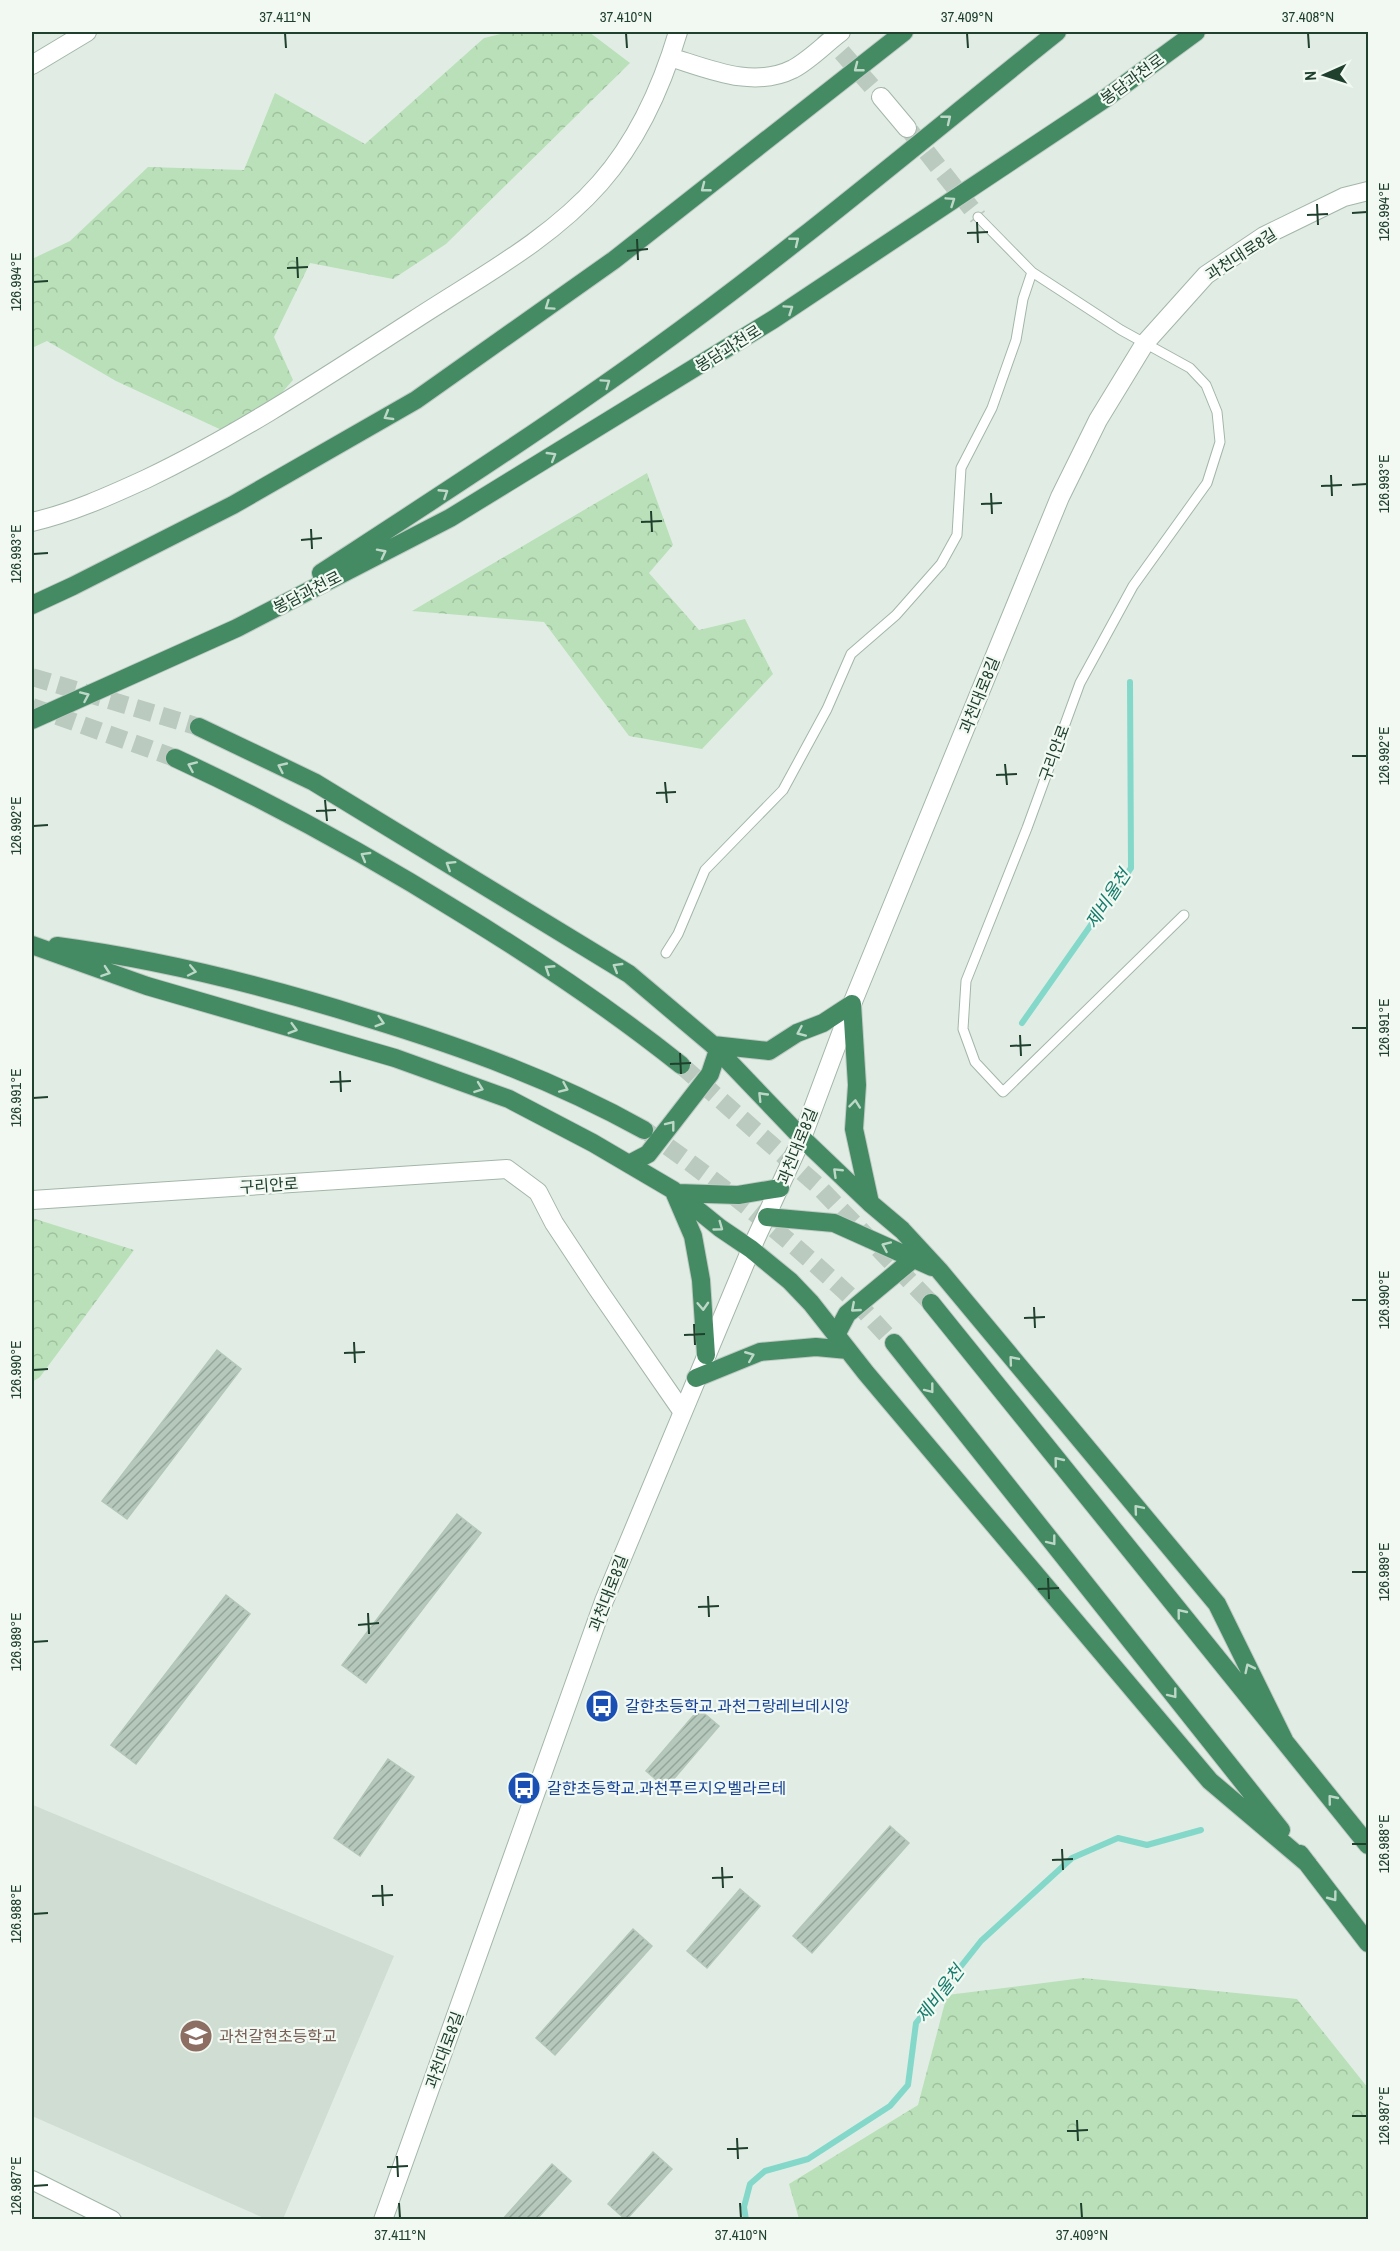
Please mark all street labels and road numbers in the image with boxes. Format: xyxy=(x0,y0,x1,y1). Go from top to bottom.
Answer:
street label: 봉담과천로 xyxy=(1096,48,1168,110)
street label: 과천대로8길 xyxy=(1201,223,1281,285)
street label: 봉담과천로 xyxy=(691,319,765,377)
street label: 봉담과천로 xyxy=(269,565,345,619)
street label: 과천대로8길 xyxy=(954,653,1004,737)
street label: 구리안로 xyxy=(1034,721,1074,784)
street label: 과천대로8길 xyxy=(772,1104,822,1188)
street label: 구리안로 xyxy=(239,1172,299,1198)
street label: 과천대로8길 xyxy=(583,1551,633,1635)
street label: 과천대로8길 xyxy=(420,2008,468,2092)

